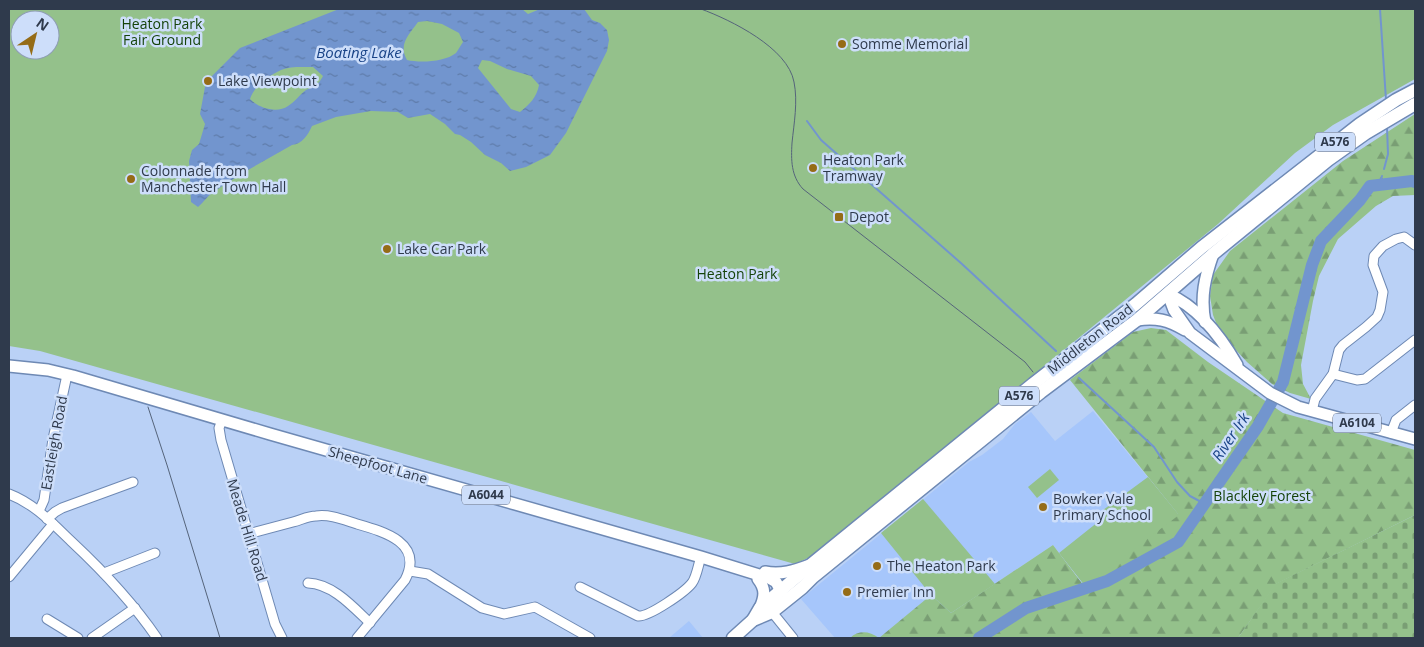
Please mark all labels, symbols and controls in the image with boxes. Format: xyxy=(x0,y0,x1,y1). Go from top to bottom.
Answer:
north arrow xyxy=(10,10,60,60)
text: N xyxy=(33,13,53,35)
park label: Heaton Park Fair Ground xyxy=(122,14,203,49)
place label: Somme Memorial xyxy=(852,34,968,53)
marker: Somme Memorial xyxy=(836,38,848,50)
water label: Boating Lake xyxy=(316,42,402,62)
place label: Lake Viewpoint xyxy=(218,71,317,90)
marker: Lake Viewpoint xyxy=(202,75,214,87)
road number: A576 xyxy=(1315,132,1355,152)
place label: Heaton Park Tramway xyxy=(823,150,905,185)
place label: Colonnade from Manchester Town Hall xyxy=(141,161,286,196)
marker: Heaton Park Tramway xyxy=(807,162,819,174)
marker: Colonnade from Manchester Town Hall xyxy=(125,173,137,185)
place label: Depot xyxy=(849,207,889,226)
marker: Depot xyxy=(833,211,845,223)
place label: Lake Car Park xyxy=(397,239,487,258)
marker: Lake Car Park xyxy=(381,243,393,255)
park label: Heaton Park xyxy=(697,264,778,283)
street label: Middleton Road xyxy=(1043,299,1136,378)
road number: A576 xyxy=(999,386,1039,406)
street label: Eastleigh Road xyxy=(36,394,71,492)
water label: River Irk xyxy=(1207,408,1254,464)
road number: A6104 xyxy=(1333,413,1381,432)
street label: Sheepfoot Lane xyxy=(326,441,430,488)
street label: Meade Hill Road xyxy=(223,476,272,583)
road number: A6044 xyxy=(462,486,510,504)
park label: Blackley Forest xyxy=(1213,486,1311,505)
place label: Bowker Vale Primary School xyxy=(1053,489,1151,524)
marker: Bowker Vale Primary School xyxy=(1037,501,1049,513)
place label: The Heaton Park xyxy=(887,556,996,575)
marker: The Heaton Park xyxy=(871,560,883,572)
place label: Premier Inn xyxy=(857,582,934,601)
marker: Premier Inn xyxy=(841,586,853,598)

